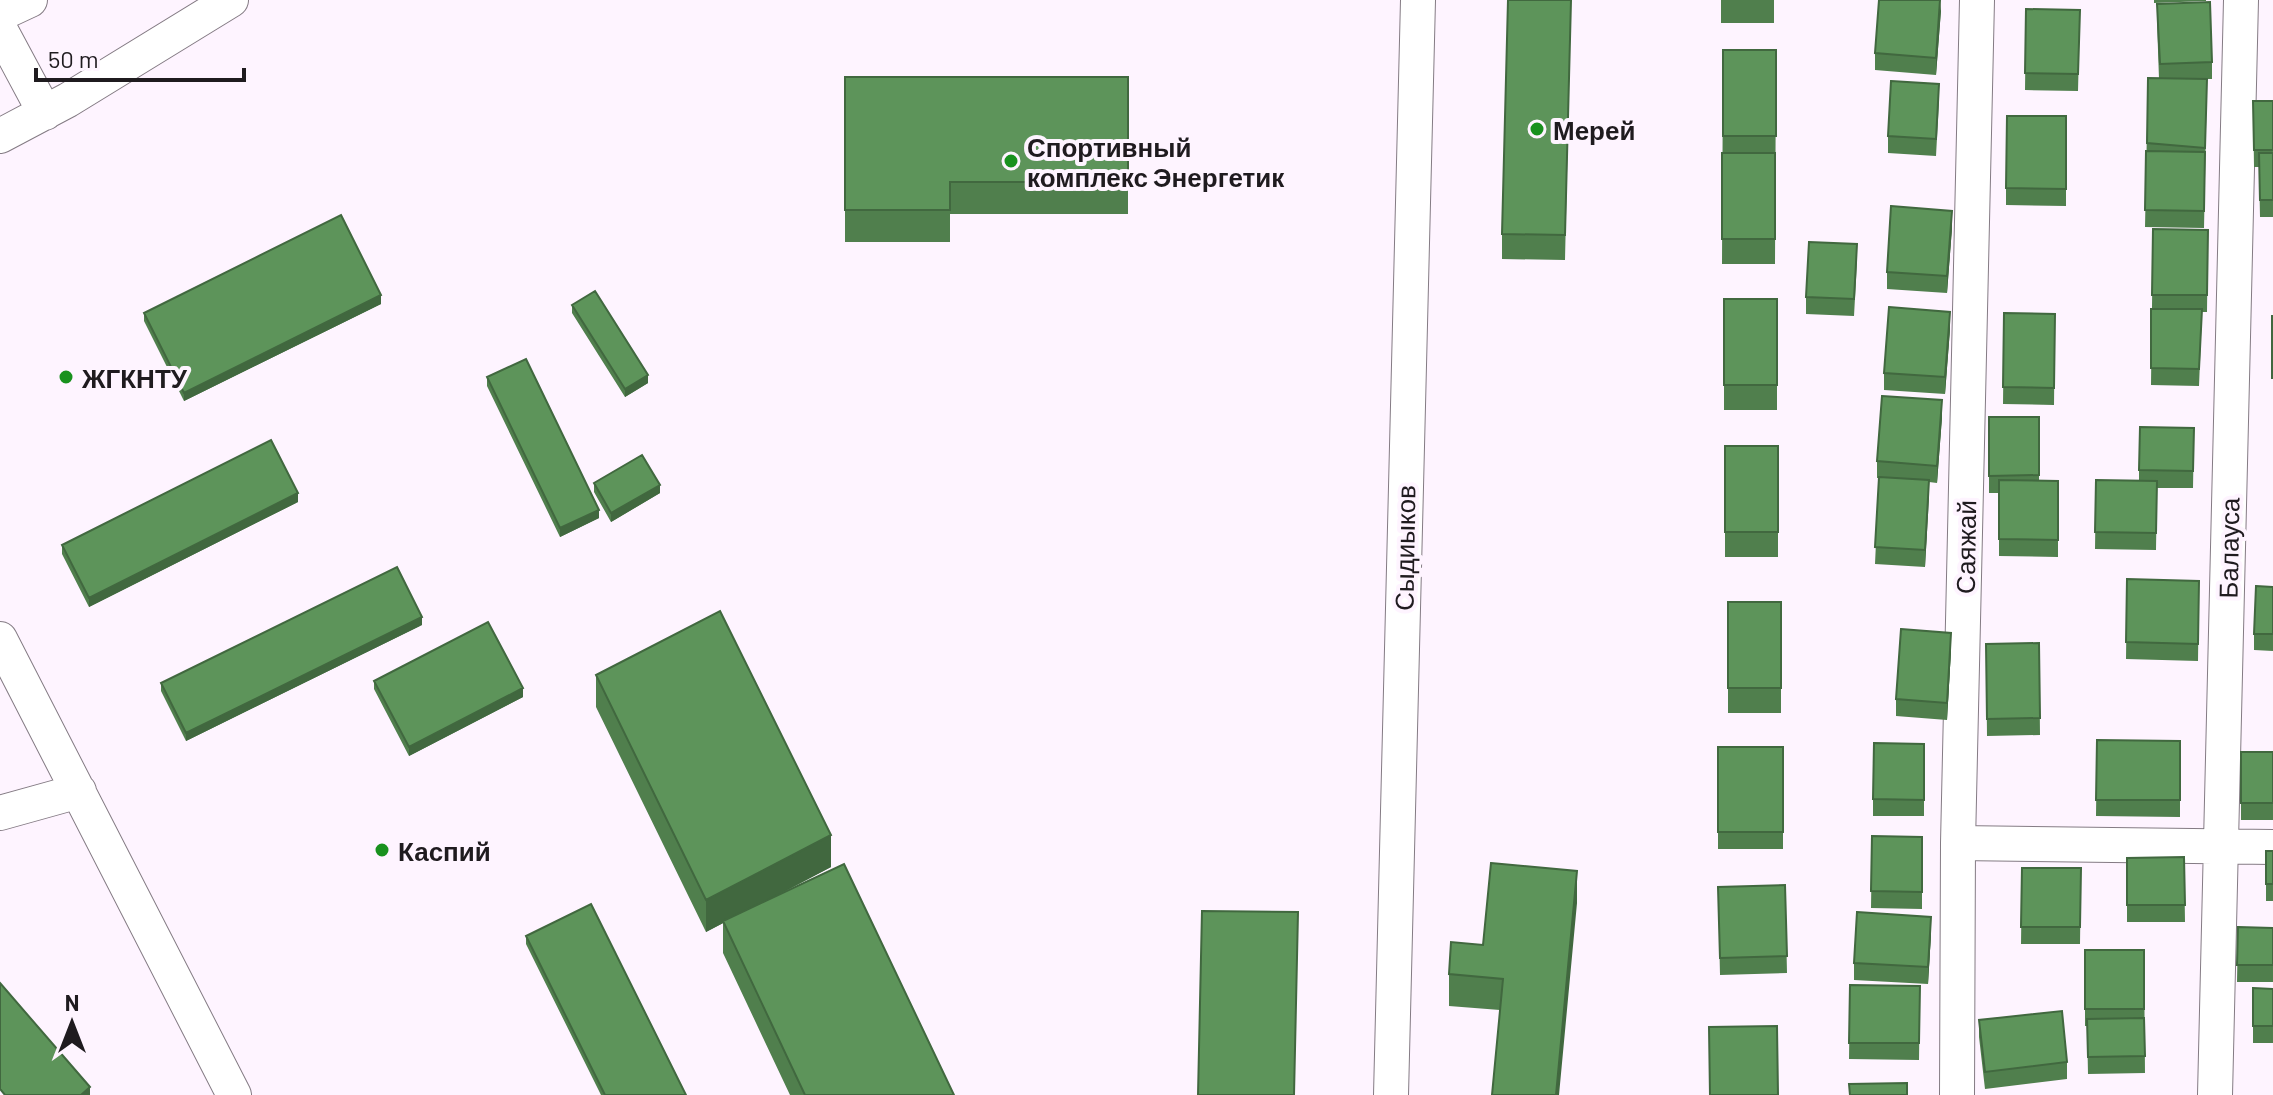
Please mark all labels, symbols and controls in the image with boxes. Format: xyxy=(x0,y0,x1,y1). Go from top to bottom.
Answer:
scale bar xyxy=(36,32,244,82)
text: 50 m xyxy=(48,44,99,73)
place label: Мерей xyxy=(1553,114,1635,145)
marker: Мерей xyxy=(1528,120,1546,138)
place label: Спортивный комплекс Энергетик xyxy=(1027,131,1285,192)
marker: Спортивный комплекс Энергетик xyxy=(1002,152,1020,170)
place label: ЖГКНТУ xyxy=(81,362,188,393)
marker: ЖГКНТУ xyxy=(57,368,75,386)
street label: Сыдиыков xyxy=(1387,485,1421,611)
street label: Балауса xyxy=(2212,497,2244,599)
street label: Саяжай xyxy=(1949,500,1981,594)
place label: Каспий xyxy=(398,835,491,866)
marker: Каспий xyxy=(373,841,391,859)
north arrow xyxy=(32,983,112,1063)
text: N xyxy=(65,989,79,1015)

